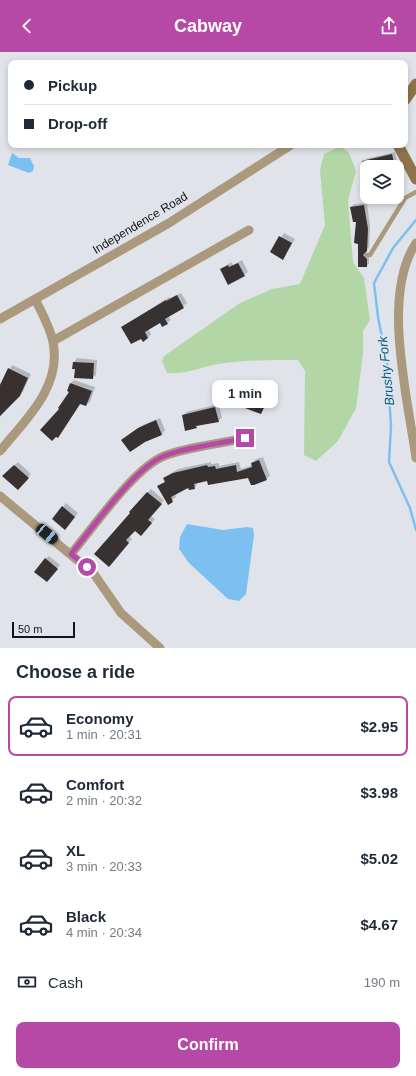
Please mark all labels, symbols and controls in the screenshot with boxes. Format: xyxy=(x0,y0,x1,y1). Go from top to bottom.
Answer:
icon: back xyxy=(16,15,38,37)
icon: share xyxy=(378,15,400,37)
text: Cabway xyxy=(174,16,242,36)
text: Pickup xyxy=(48,77,97,94)
text: Drop-off xyxy=(48,115,107,132)
map controls xyxy=(360,160,404,204)
button: layers xyxy=(360,160,404,204)
street label: Independence Road xyxy=(90,189,190,257)
water label: Brushy Fork xyxy=(375,334,397,407)
callout: 1 min xyxy=(212,380,278,408)
text: 1 min xyxy=(228,386,262,401)
route end xyxy=(236,429,254,447)
car xyxy=(34,522,60,546)
route start xyxy=(78,558,96,576)
scale bar xyxy=(12,620,75,639)
text: 50 m xyxy=(18,623,42,635)
text: Choose a ride xyxy=(16,662,135,682)
icon: car xyxy=(18,708,54,744)
text: Economy xyxy=(66,710,134,727)
text: $2.95 xyxy=(360,718,398,735)
text: 1 min · 20:31 xyxy=(66,727,142,742)
icon: car xyxy=(18,774,54,810)
text: Comfort xyxy=(66,776,124,793)
text: $3.98 xyxy=(360,784,398,801)
text: 2 min · 20:32 xyxy=(66,793,142,808)
icon: car xyxy=(18,840,54,876)
text: XL xyxy=(66,842,85,859)
text: $5.02 xyxy=(360,850,398,867)
text: 3 min · 20:33 xyxy=(66,859,142,874)
icon: car xyxy=(18,906,54,942)
text: Black xyxy=(66,908,106,925)
text: $4.67 xyxy=(360,916,398,933)
text: 4 min · 20:34 xyxy=(66,925,142,940)
icon: cash xyxy=(16,971,38,993)
text: Cash xyxy=(48,974,83,991)
text: 190 m xyxy=(364,975,400,990)
button: Confirm xyxy=(16,1022,400,1068)

